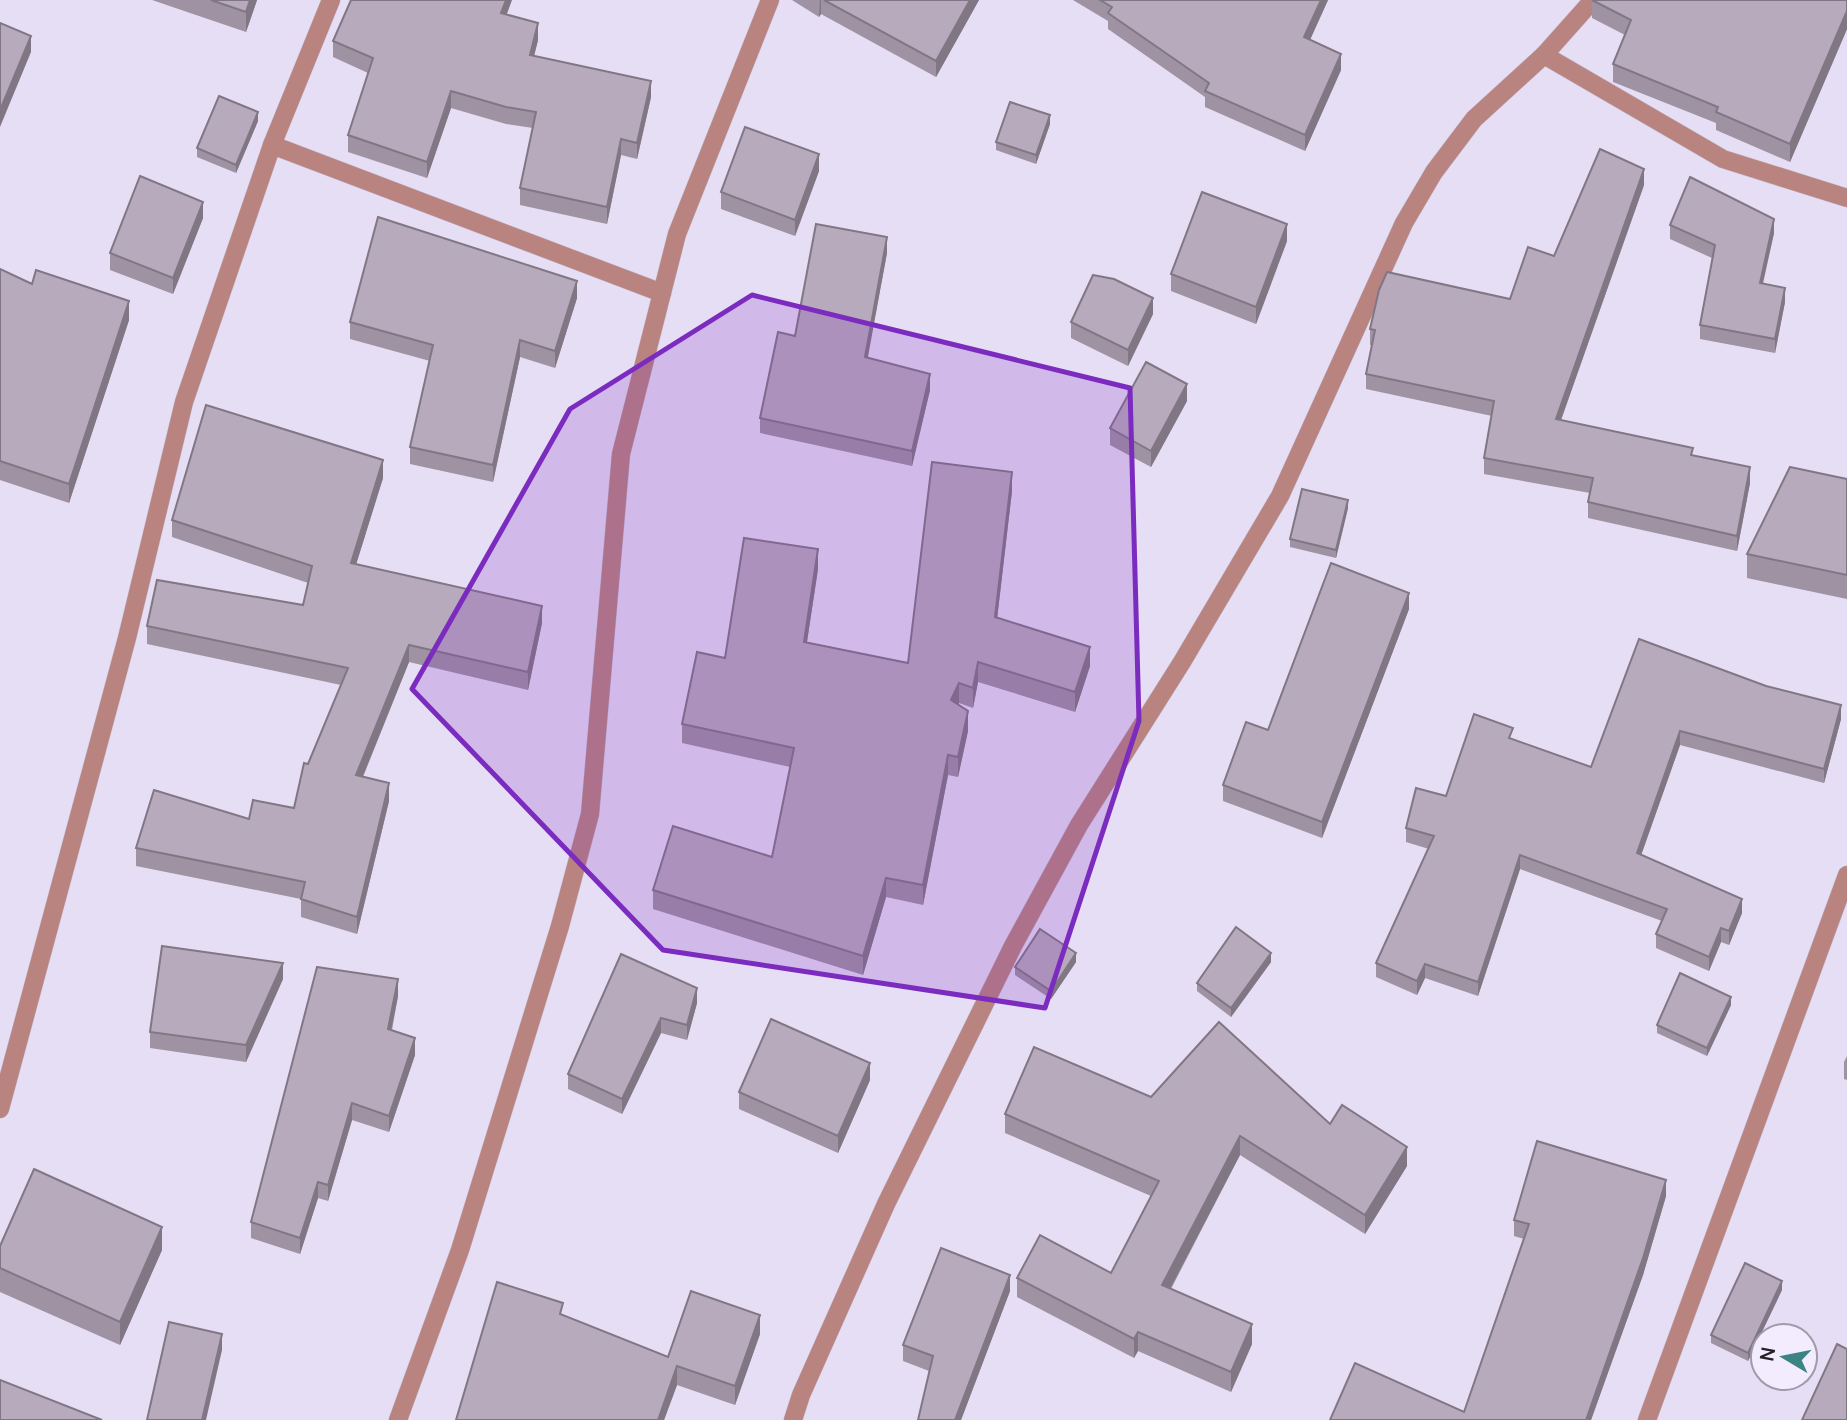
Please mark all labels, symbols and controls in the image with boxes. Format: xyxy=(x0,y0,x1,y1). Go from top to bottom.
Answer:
north arrow xyxy=(1749,1322,1819,1392)
text: N xyxy=(1753,1345,1781,1363)

